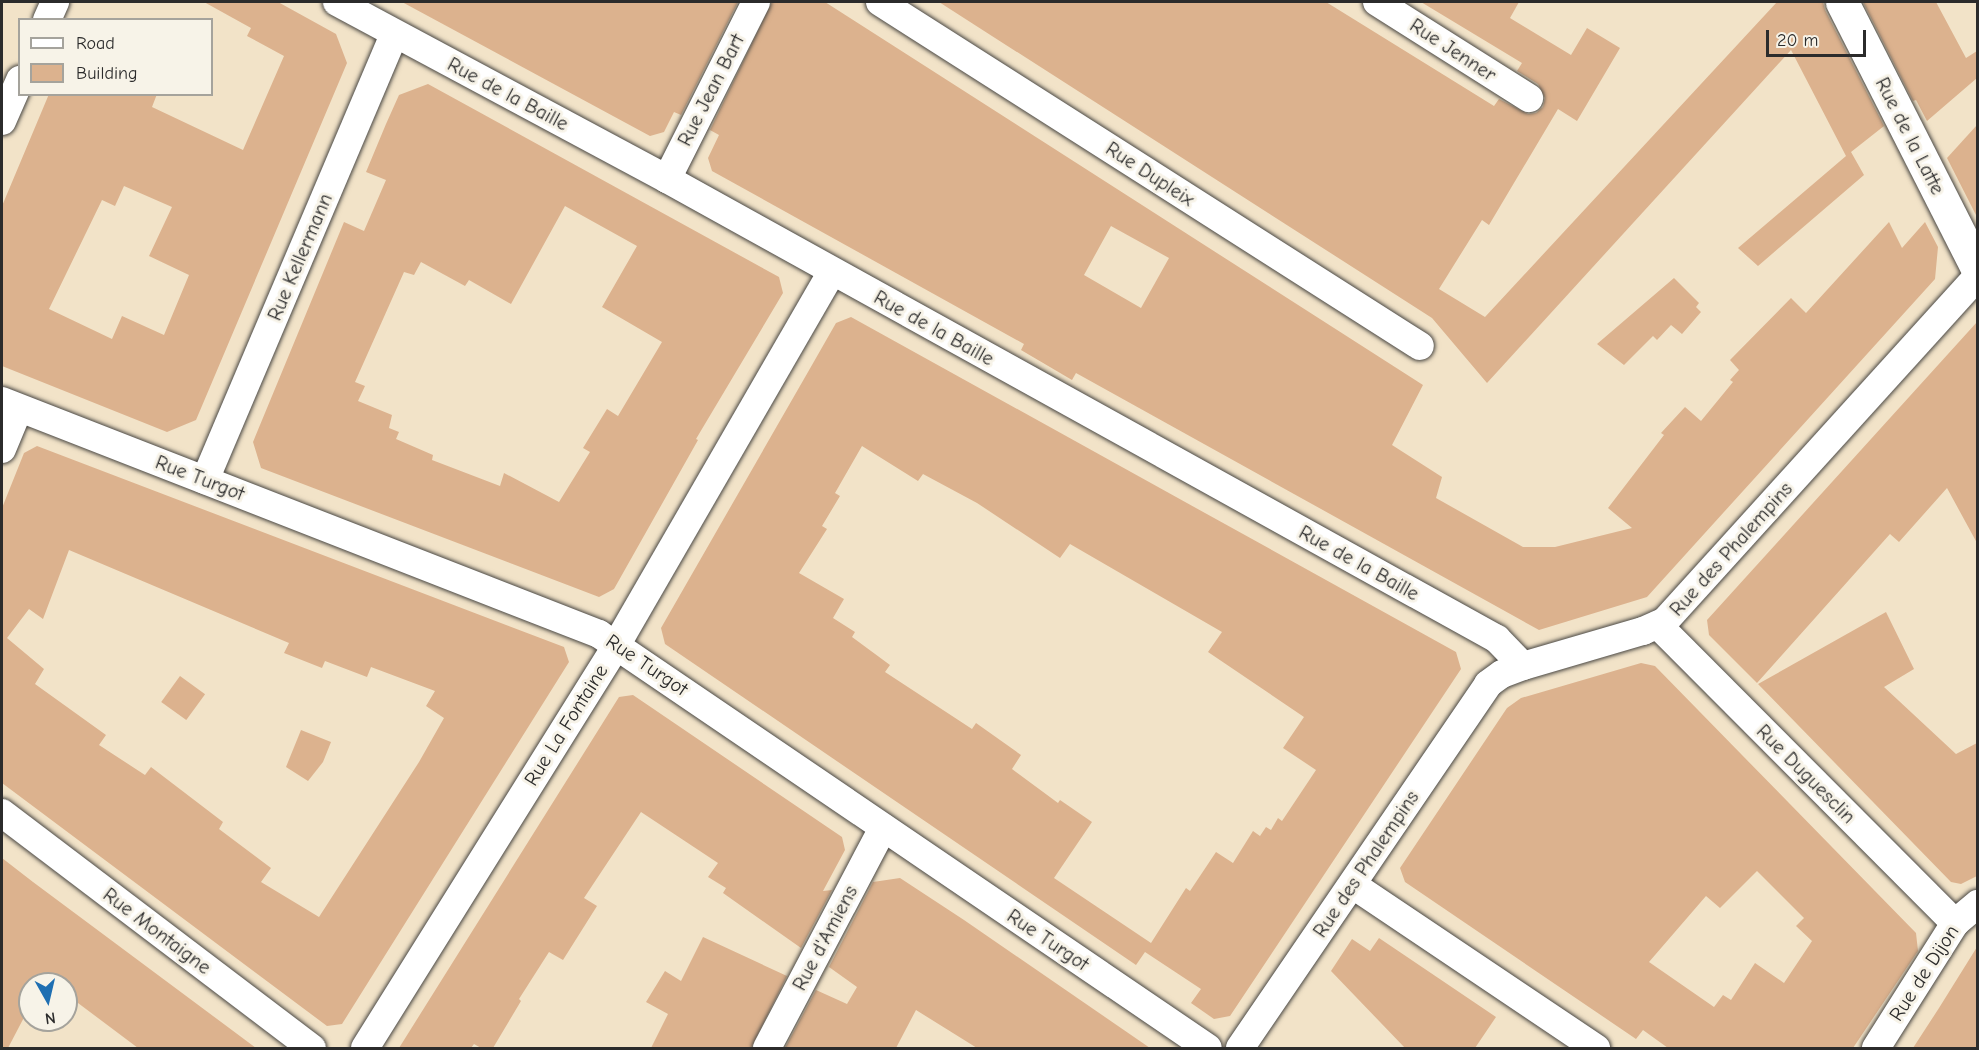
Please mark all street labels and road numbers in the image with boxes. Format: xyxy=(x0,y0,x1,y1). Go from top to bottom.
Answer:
street label: Rue Jenner xyxy=(1405,13,1501,87)
street label: Rue Jean Bart xyxy=(673,30,749,150)
street label: Rue de la Baille xyxy=(443,52,573,136)
street label: Rue de la Latte xyxy=(1870,73,1950,199)
street label: Rue Dupleix xyxy=(1101,137,1199,211)
street label: Rue Kellermann xyxy=(262,190,338,324)
street label: Rue de la Baille xyxy=(870,285,998,371)
street label: Rue Turgot xyxy=(152,450,248,506)
street label: Rue des Phalempins xyxy=(1664,477,1798,621)
street label: Rue de la Baille xyxy=(1295,520,1423,606)
street label: Rue Turgot xyxy=(602,629,692,701)
street label: Rue La Fontaine xyxy=(519,660,613,790)
street label: Rue Duguesclin xyxy=(1751,719,1861,829)
street label: Rue des Phalempins xyxy=(1308,786,1424,942)
street label: Rue d'Amiens xyxy=(787,881,863,995)
street label: Rue Montaigne xyxy=(98,883,216,979)
street label: Rue Turgot xyxy=(1003,904,1093,976)
street label: Rue de Dijon xyxy=(1884,920,1964,1026)

